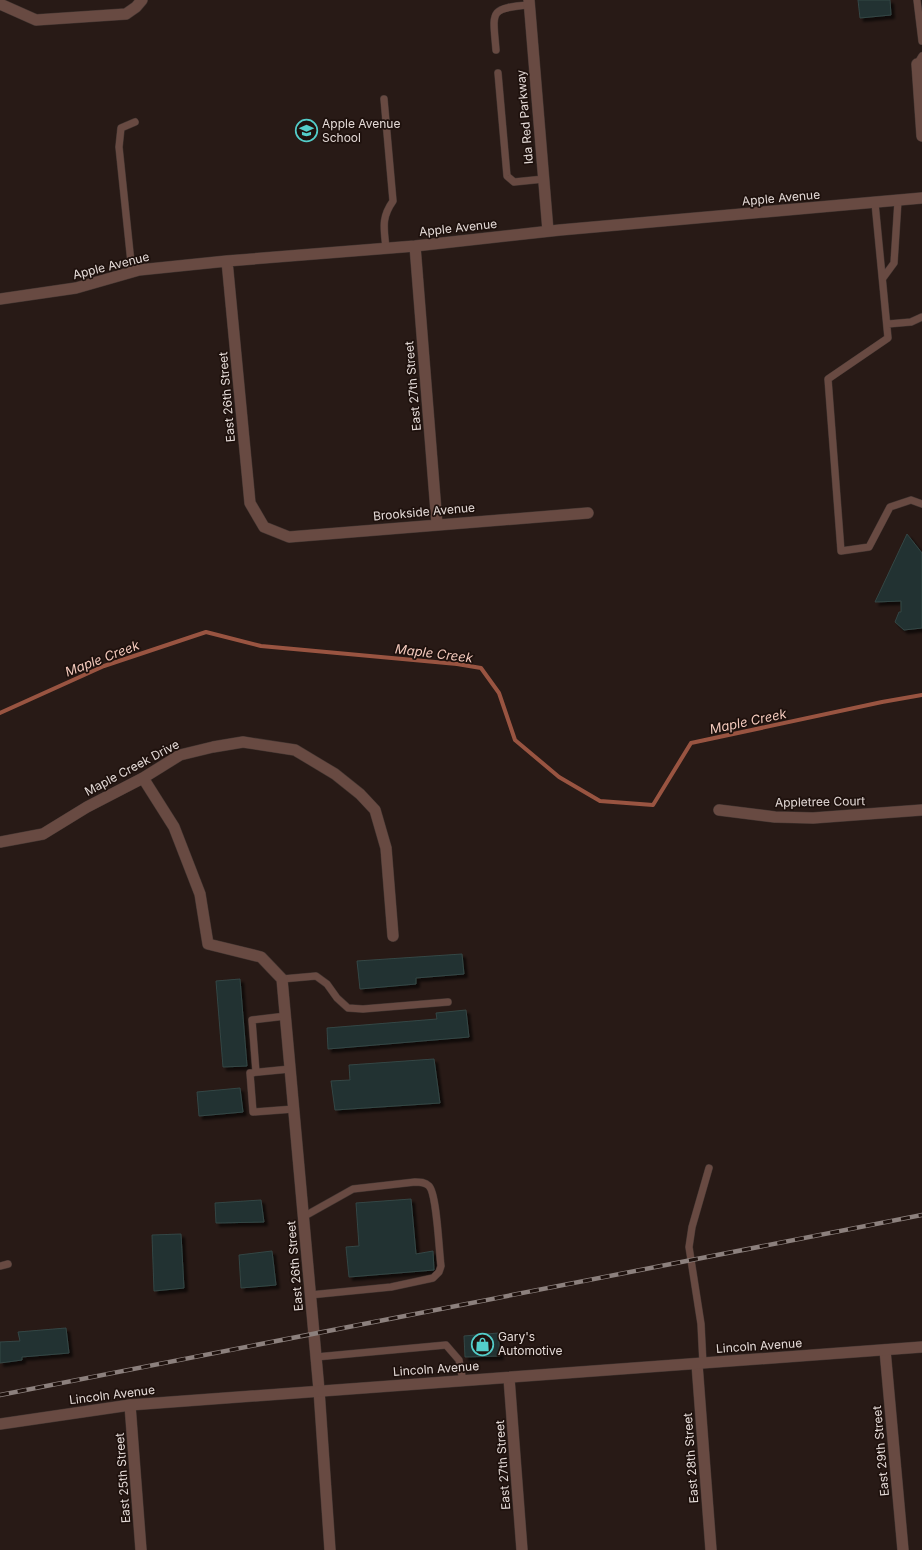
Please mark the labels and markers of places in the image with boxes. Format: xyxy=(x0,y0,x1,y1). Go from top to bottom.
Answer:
place label: Apple Avenue School xyxy=(322,116,400,145)
school or university icon: Apple Avenue School xyxy=(294,118,320,144)
place label: Gary's Automotive xyxy=(498,1329,562,1358)
shop icon: Gary's Automotive xyxy=(469,1331,495,1357)

